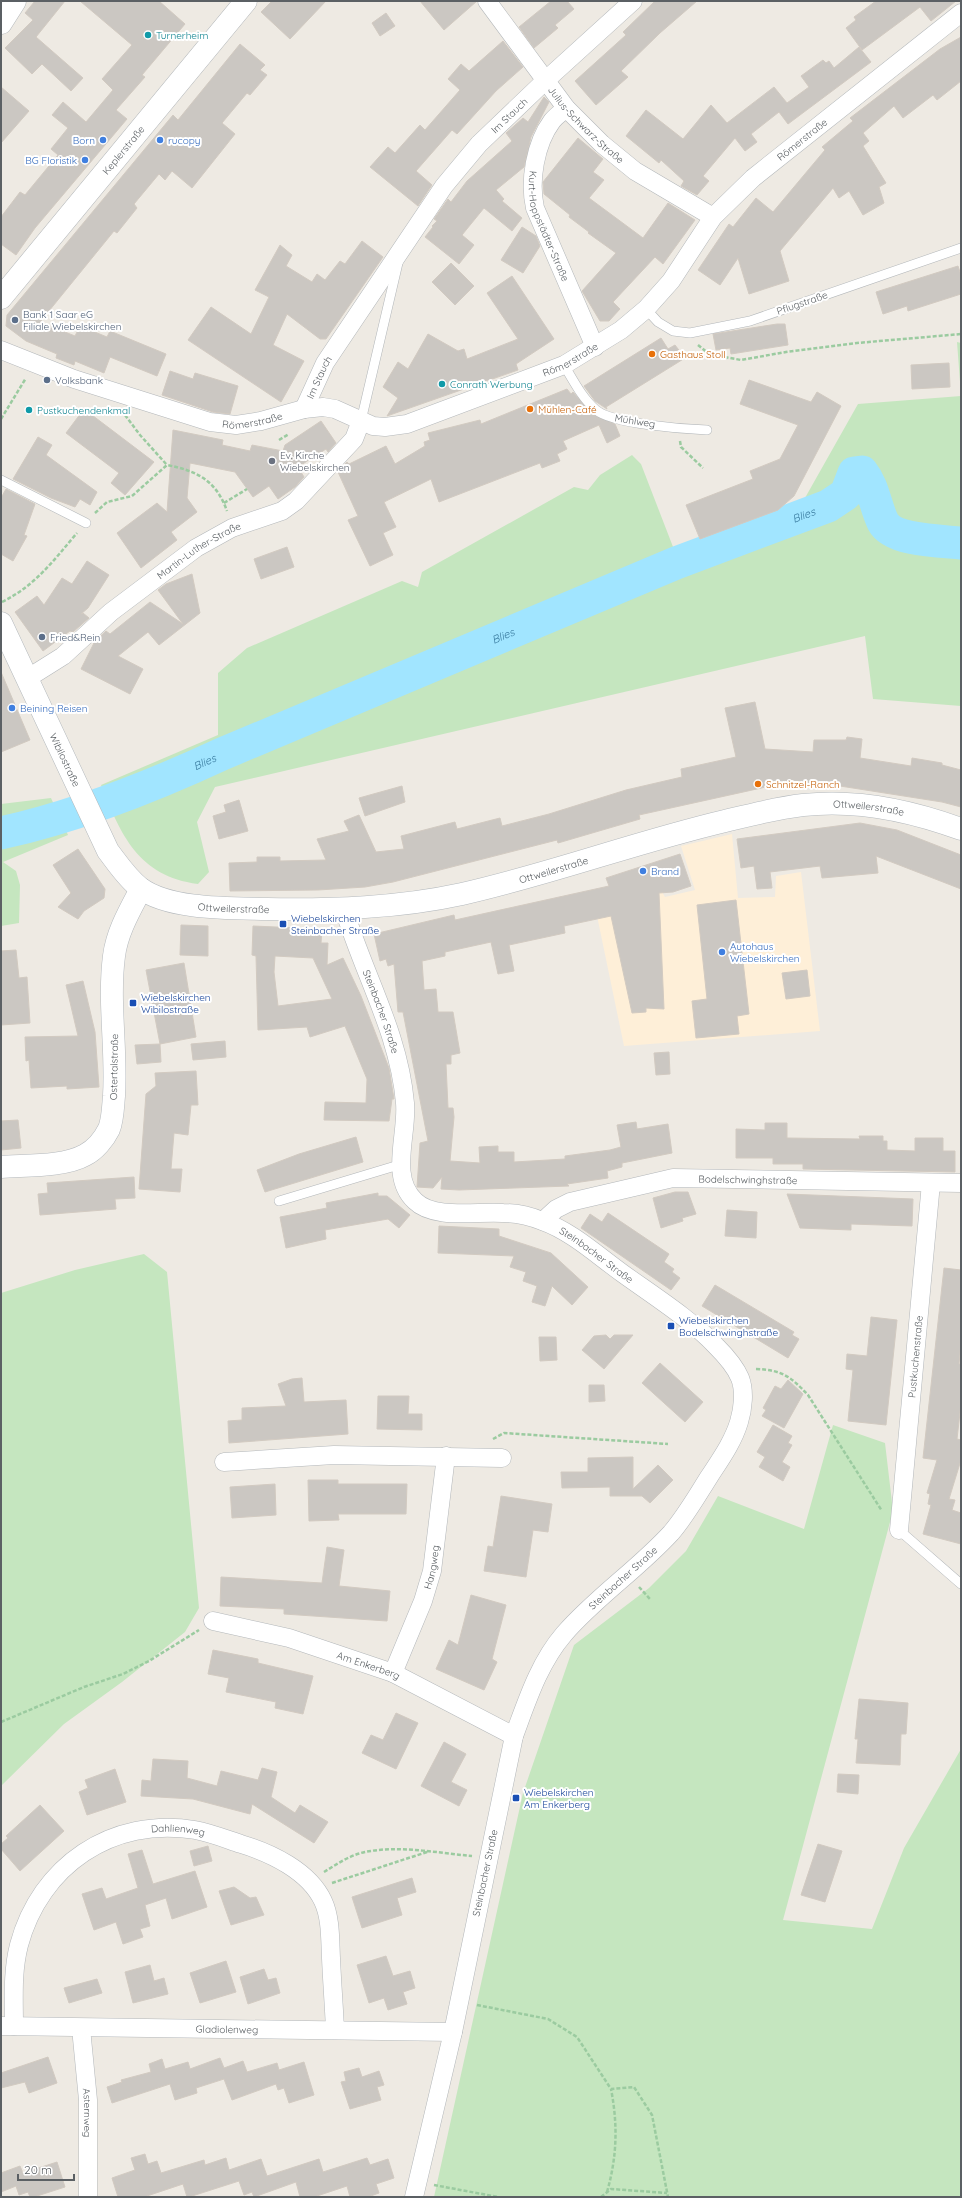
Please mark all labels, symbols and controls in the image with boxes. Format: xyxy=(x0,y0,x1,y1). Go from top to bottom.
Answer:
place label: Turnerheim xyxy=(156,29,208,42)
marker: Turnerheim xyxy=(143,30,153,40)
street label: Julius-Schwarz-Straße xyxy=(545,83,627,166)
street label: Im Stauch xyxy=(488,95,530,136)
street label: Römerstraße xyxy=(774,115,830,163)
street label: Keplerstraße xyxy=(99,123,147,177)
place label: Born xyxy=(73,134,95,147)
place label: rucopy xyxy=(168,134,201,147)
marker: Born xyxy=(98,135,108,145)
marker: rucopy xyxy=(155,135,165,145)
place label: BG Floristik xyxy=(25,154,77,167)
marker: BG Floristik xyxy=(80,155,90,165)
street label: Kurt-Hoppstädter-Straße xyxy=(526,170,572,284)
street label: Pflugstraße xyxy=(775,288,830,318)
place label: Bank 1 Saar eG Filiale Wiebelskirchen xyxy=(23,308,121,333)
marker: Bank 1 Saar eG Filiale Wiebelskirchen xyxy=(10,315,20,325)
street label: Römerstraße xyxy=(540,339,600,379)
place label: Gasthaus Stoll xyxy=(660,348,726,361)
marker: Gasthaus Stoll xyxy=(647,349,657,359)
street label: Im Stauch xyxy=(303,353,335,401)
place label: Volksbank xyxy=(55,374,103,387)
marker: Volksbank xyxy=(42,375,52,385)
place label: Conrath Werbung xyxy=(450,378,533,391)
marker: Conrath Werbung xyxy=(437,379,447,389)
place label: Mühlen-Café xyxy=(538,403,597,416)
place label: Pustkuchendenkmal xyxy=(37,404,130,417)
marker: Mühlen-Café xyxy=(525,404,535,414)
marker: Pustkuchendenkmal xyxy=(24,405,34,415)
street label: Römerstraße xyxy=(221,409,284,432)
street label: Mühlweg xyxy=(614,411,656,431)
place label: Ev. Kirche Wiebelskirchen xyxy=(280,449,350,474)
marker: Ev. Kirche Wiebelskirchen xyxy=(267,456,277,466)
water label: Blies xyxy=(790,504,818,526)
street label: Martin-Luther-Straße xyxy=(154,519,243,582)
water label: Blies xyxy=(489,624,517,647)
place label: Fried&Rein xyxy=(50,631,100,644)
marker: Fried&Rein xyxy=(37,632,47,642)
place label: Beining Reisen xyxy=(20,702,88,715)
marker: Beining Reisen xyxy=(7,703,17,713)
street label: Wibilostraße xyxy=(47,731,83,789)
water label: Blies xyxy=(191,750,219,773)
place label: Schnitzel-Ranch xyxy=(766,778,840,791)
marker: Schnitzel-Ranch xyxy=(753,779,763,789)
street label: Ottweilerstraße xyxy=(833,797,906,818)
street label: Ottweilerstraße xyxy=(517,853,590,886)
place label: Brand xyxy=(651,865,679,878)
marker: Brand xyxy=(638,866,648,876)
street label: Ottweilerstraße xyxy=(197,900,270,916)
place label: Wiebelskirchen Steinbacher Straße xyxy=(291,912,380,937)
marker: Wiebelskirchen Steinbacher Straße xyxy=(278,919,288,929)
place label: Autohaus Wiebelskirchen xyxy=(730,940,800,965)
marker: Autohaus Wiebelskirchen xyxy=(717,947,727,957)
street label: Steinbacher Straße xyxy=(360,968,402,1055)
place label: Wiebelskirchen Wibilostraße xyxy=(141,991,211,1016)
marker: Wiebelskirchen Wibilostraße xyxy=(128,998,138,1008)
street label: Ostertalstraße xyxy=(107,1033,121,1100)
street label: Bodelschwinghstraße xyxy=(698,1172,798,1187)
street label: Steinbacher Straße xyxy=(557,1224,636,1286)
place label: Wiebelskirchen Bodelschwinghstraße xyxy=(679,1314,778,1339)
street label: Pustkuchenstraße xyxy=(905,1315,925,1398)
marker: Wiebelskirchen Bodelschwinghstraße xyxy=(666,1321,676,1331)
street label: Steinbacher Straße xyxy=(586,1543,660,1612)
street label: Hangweg xyxy=(420,1544,442,1591)
street label: Am Enkerberg xyxy=(335,1648,403,1682)
place label: Wiebelskirchen Am Enkerberg xyxy=(524,1786,594,1811)
marker: Wiebelskirchen Am Enkerberg xyxy=(511,1793,521,1803)
street label: Dahlienweg xyxy=(151,1821,206,1839)
street label: Steinbacher Straße xyxy=(469,1828,501,1918)
street label: Gladiolenweg xyxy=(196,2022,258,2036)
street label: Asternweg xyxy=(80,2087,95,2137)
scale bar xyxy=(18,2156,74,2182)
text: 20 m xyxy=(24,2162,52,2177)

